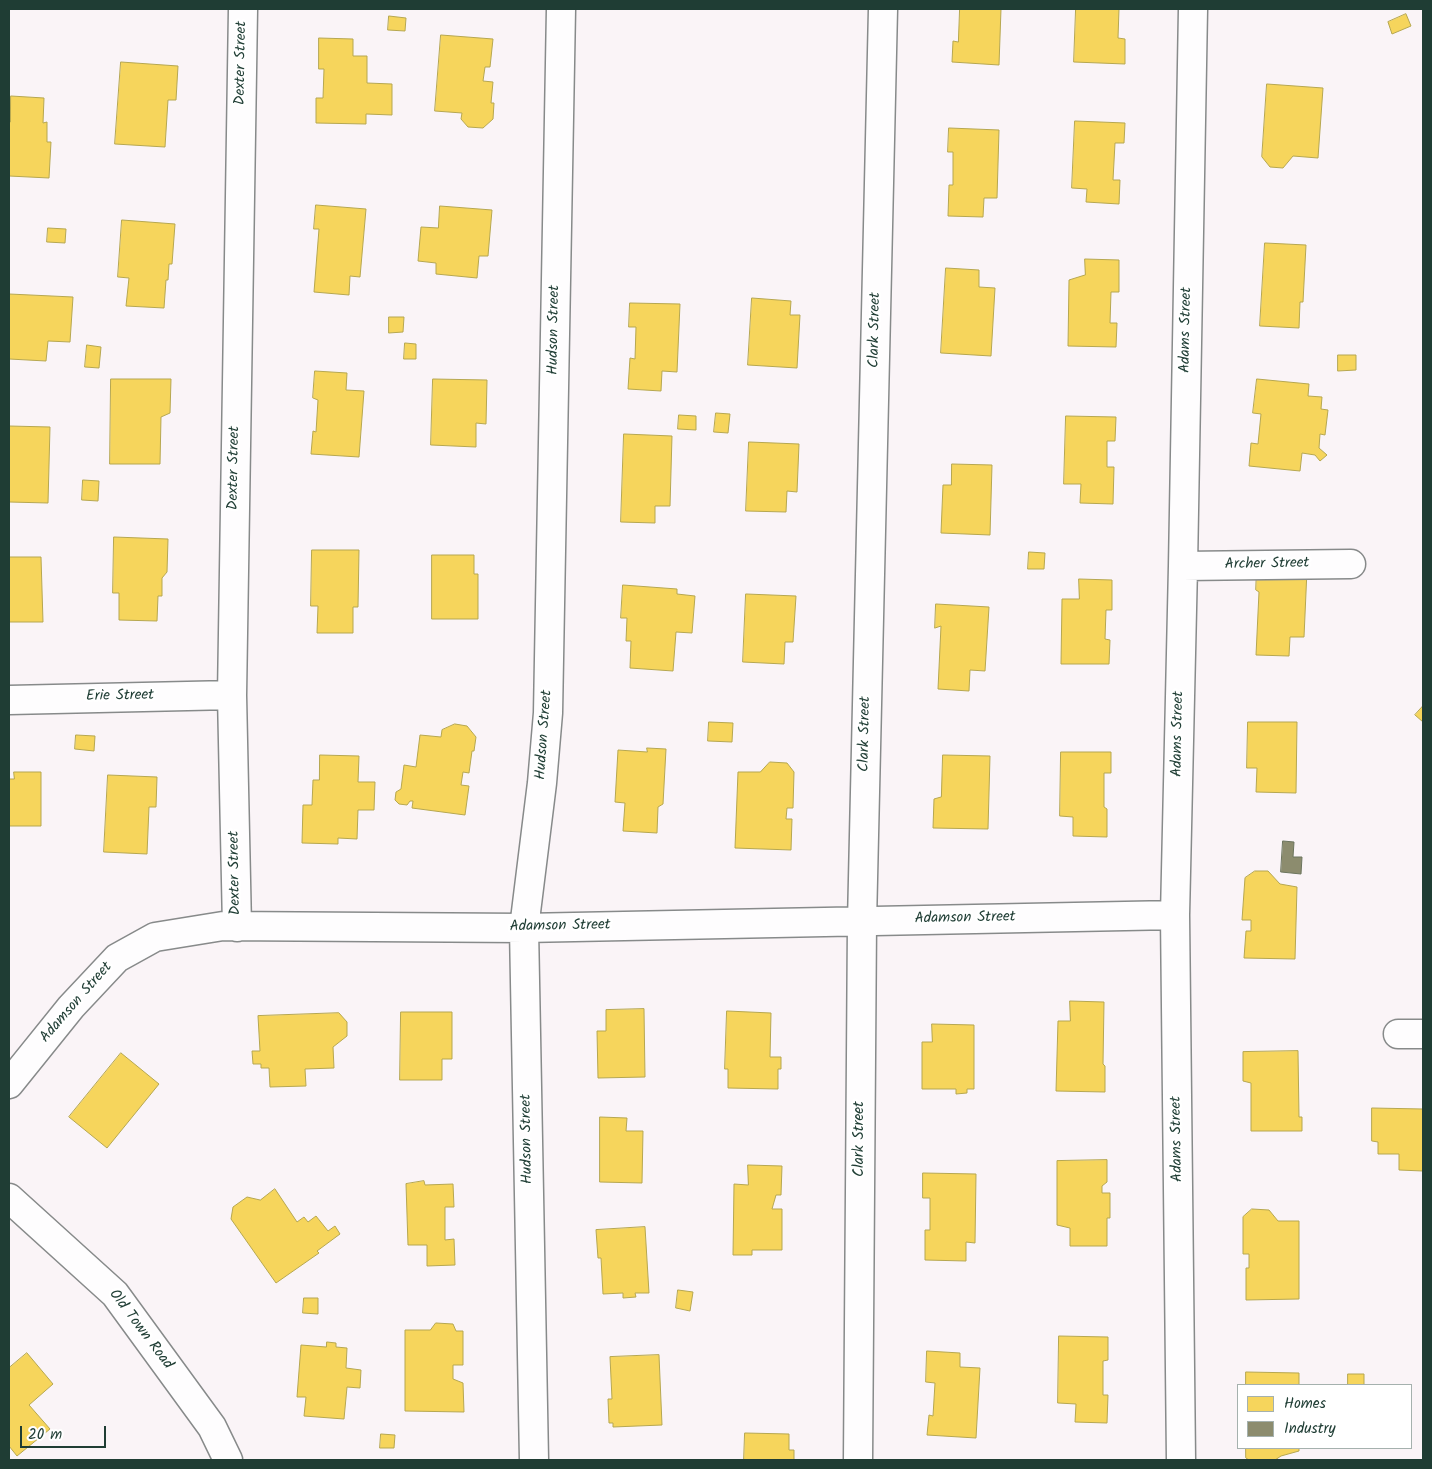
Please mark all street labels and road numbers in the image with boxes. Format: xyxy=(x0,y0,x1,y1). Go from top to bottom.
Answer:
street label: Dexter Street xyxy=(232,21,252,105)
street label: Hudson Street xyxy=(545,285,565,375)
street label: Adams Street xyxy=(1177,287,1197,373)
street label: Clark Street xyxy=(866,292,886,368)
street label: Dexter Street xyxy=(225,426,245,510)
street label: Archer Street xyxy=(1225,555,1309,575)
street label: Erie Street xyxy=(86,687,154,707)
street label: Hudson Street xyxy=(533,689,557,781)
street label: Adams Street xyxy=(1169,691,1189,777)
street label: Clark Street xyxy=(856,696,876,772)
street label: Dexter Street xyxy=(226,831,246,915)
street label: Adamson Street xyxy=(914,909,1016,929)
street label: Adamson Street xyxy=(509,917,611,937)
street label: Adamson Street xyxy=(37,959,117,1047)
street label: Hudson Street xyxy=(518,1094,538,1184)
street label: Adams Street xyxy=(1168,1096,1188,1182)
street label: Clark Street xyxy=(851,1101,869,1177)
street label: Old Town Road xyxy=(104,1287,176,1373)

